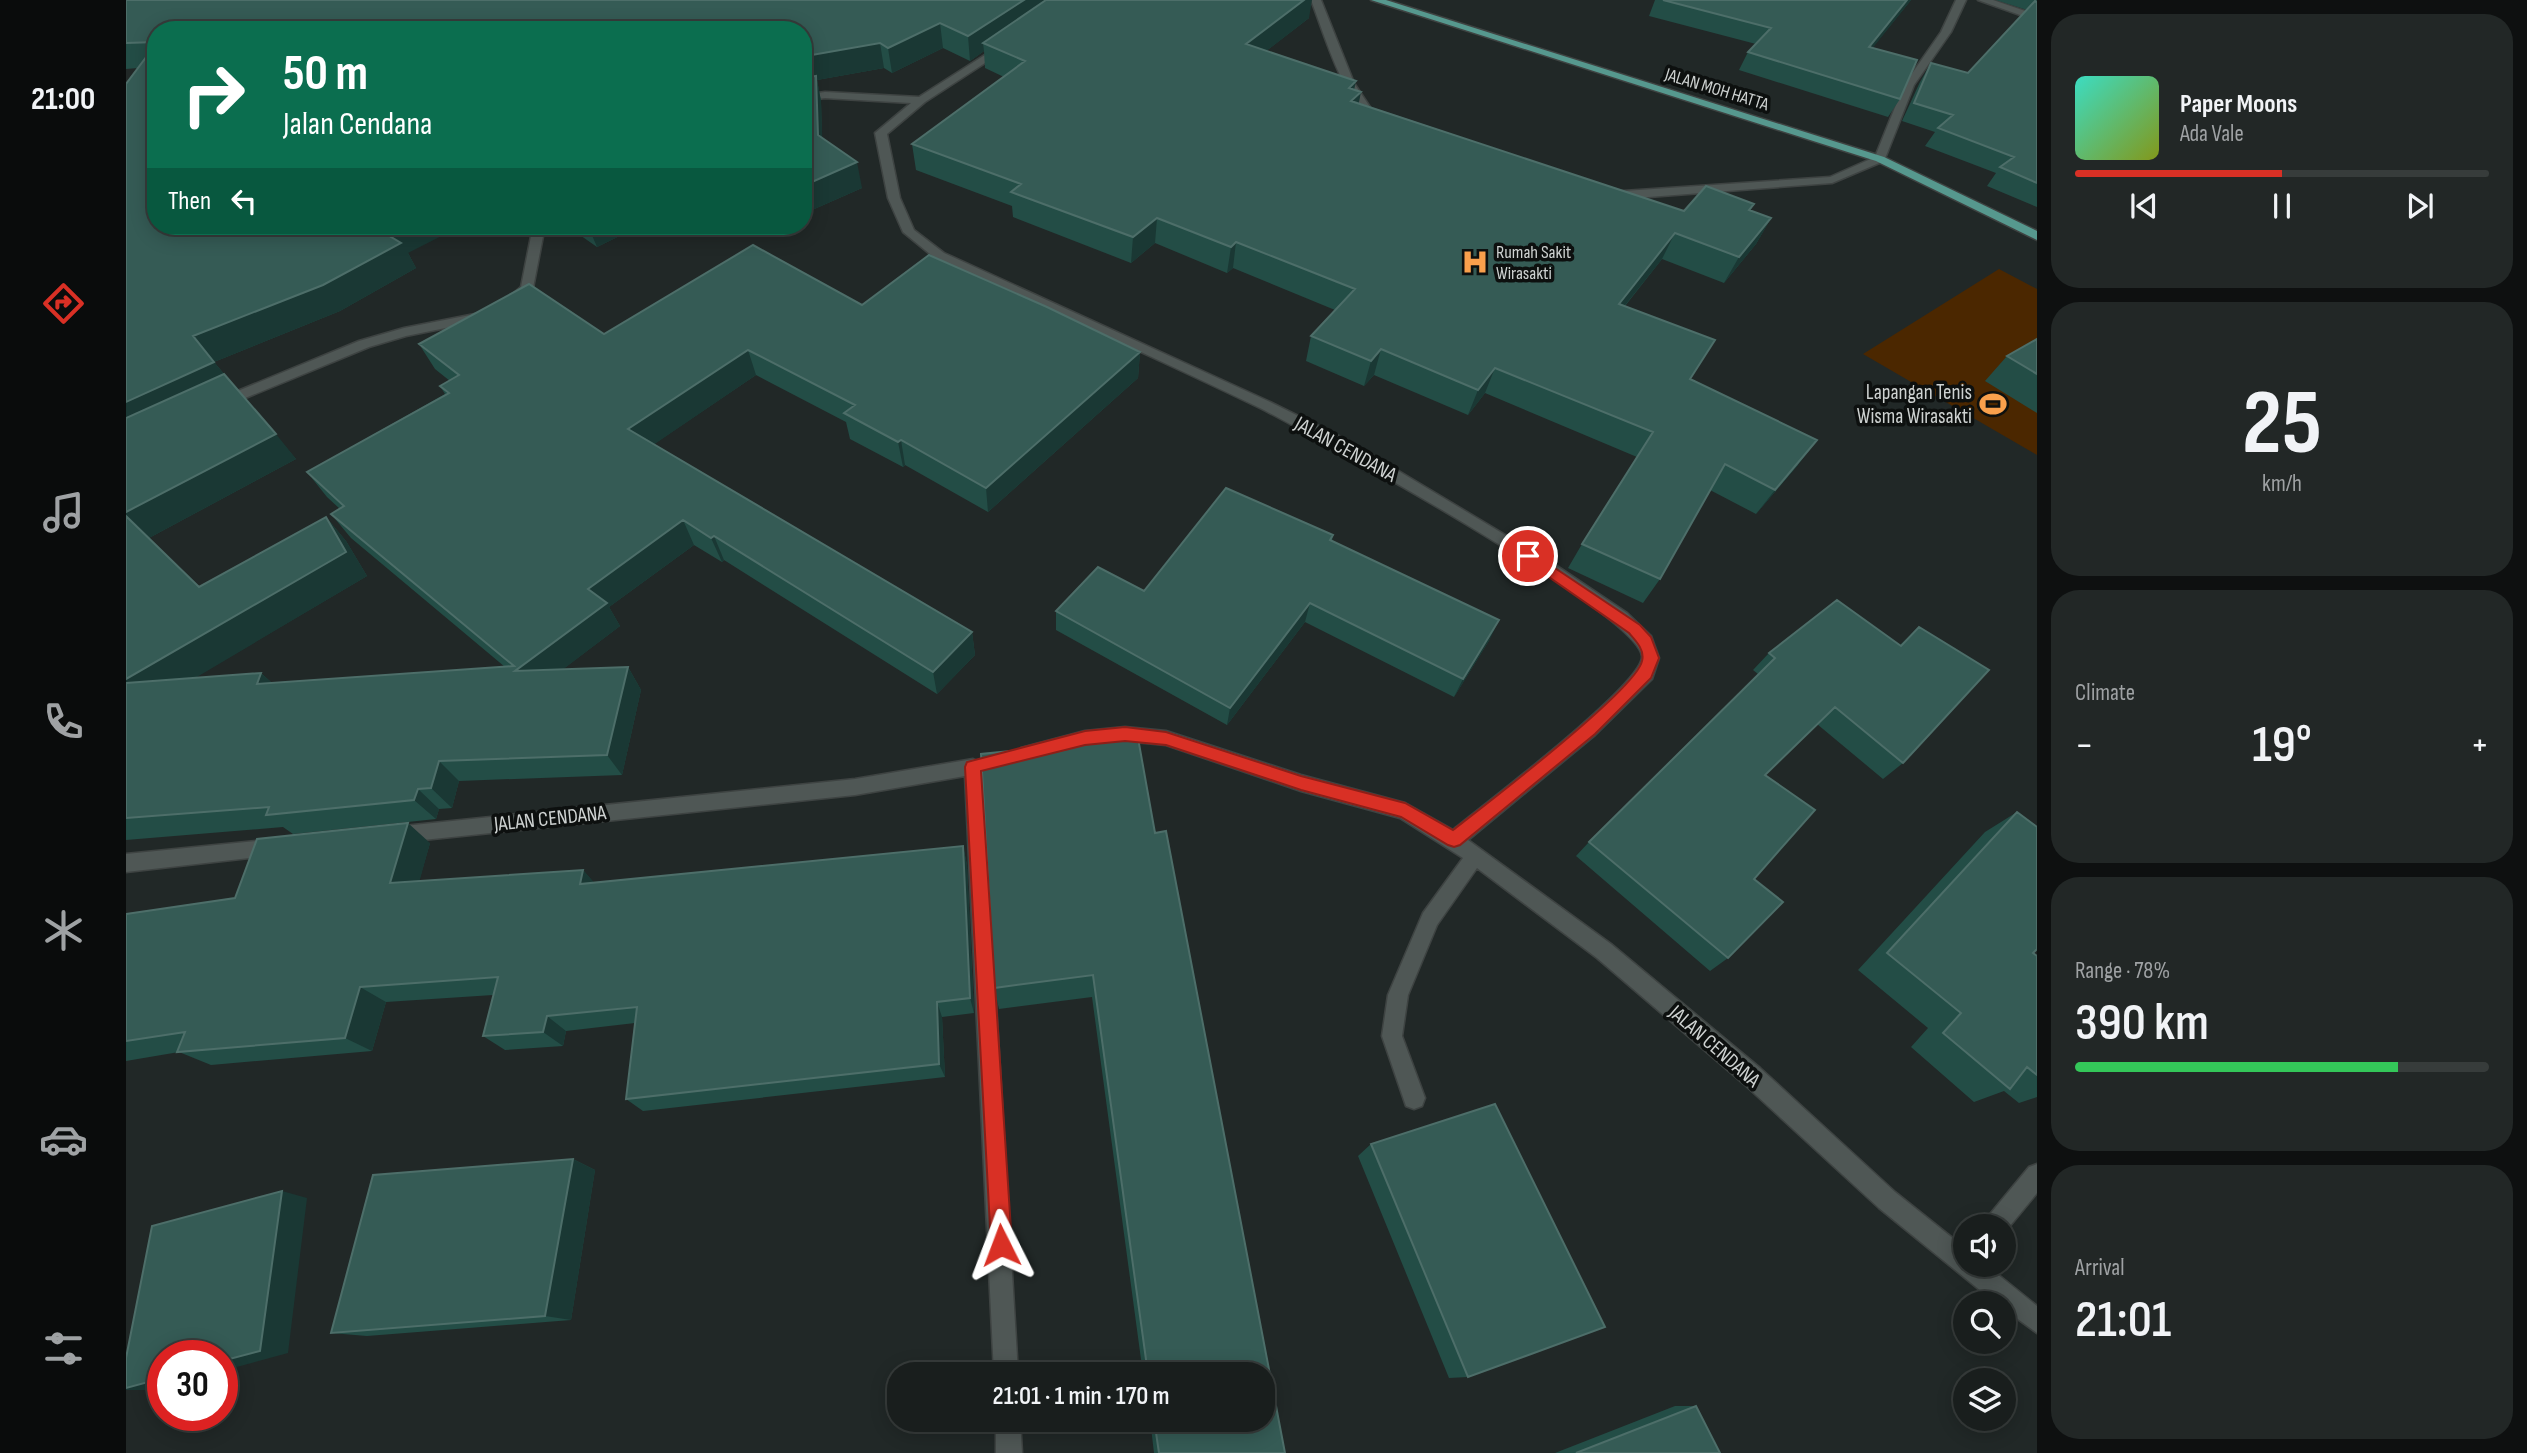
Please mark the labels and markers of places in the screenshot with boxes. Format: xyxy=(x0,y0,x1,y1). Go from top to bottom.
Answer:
place label: Rumah Sakit Wirasakti xyxy=(1496,242,1572,284)
hospital icon: Rumah Sakit Wirasakti xyxy=(1460,247,1490,277)
place label: Lapangan Tenis Wisma Wirasakti xyxy=(1857,380,1972,429)
sports icon: Lapangan Tenis Wisma Wirasakti xyxy=(1978,389,2008,419)
pin xyxy=(1498,526,1558,586)

